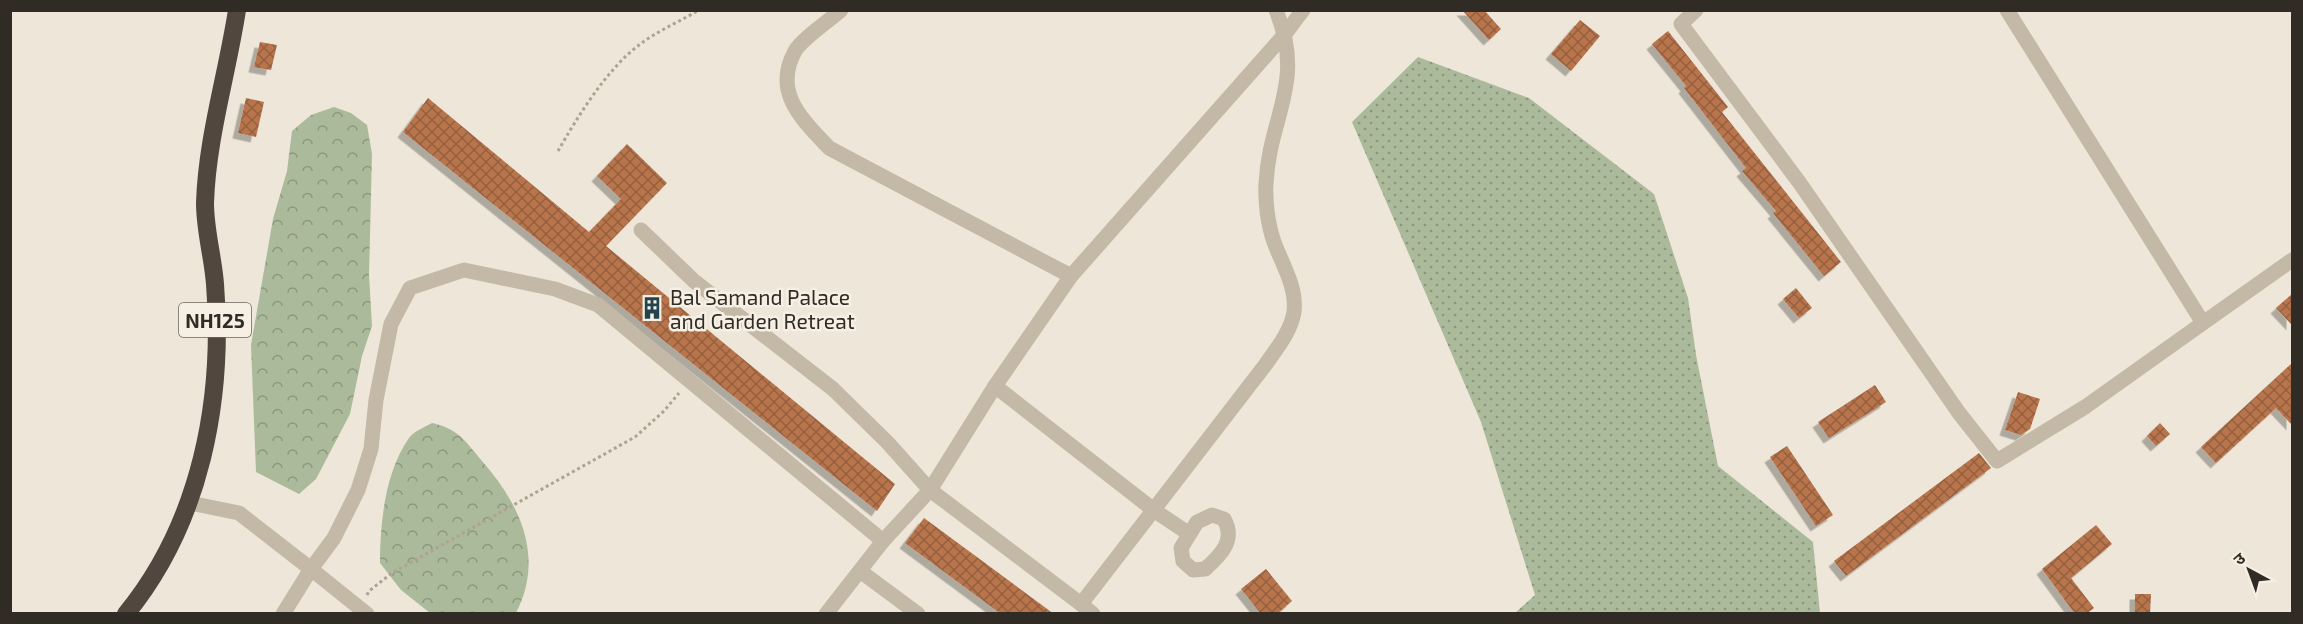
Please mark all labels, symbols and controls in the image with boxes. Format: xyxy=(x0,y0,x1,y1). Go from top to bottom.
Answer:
place label: Bal Samand Palace and Garden Retreat xyxy=(670,284,855,333)
building icon: Bal Samand Palace and Garden Retreat xyxy=(639,295,665,321)
road number: NH125 xyxy=(179,303,251,337)
north arrow xyxy=(2219,540,2279,600)
text: उ xyxy=(2229,548,2249,569)

